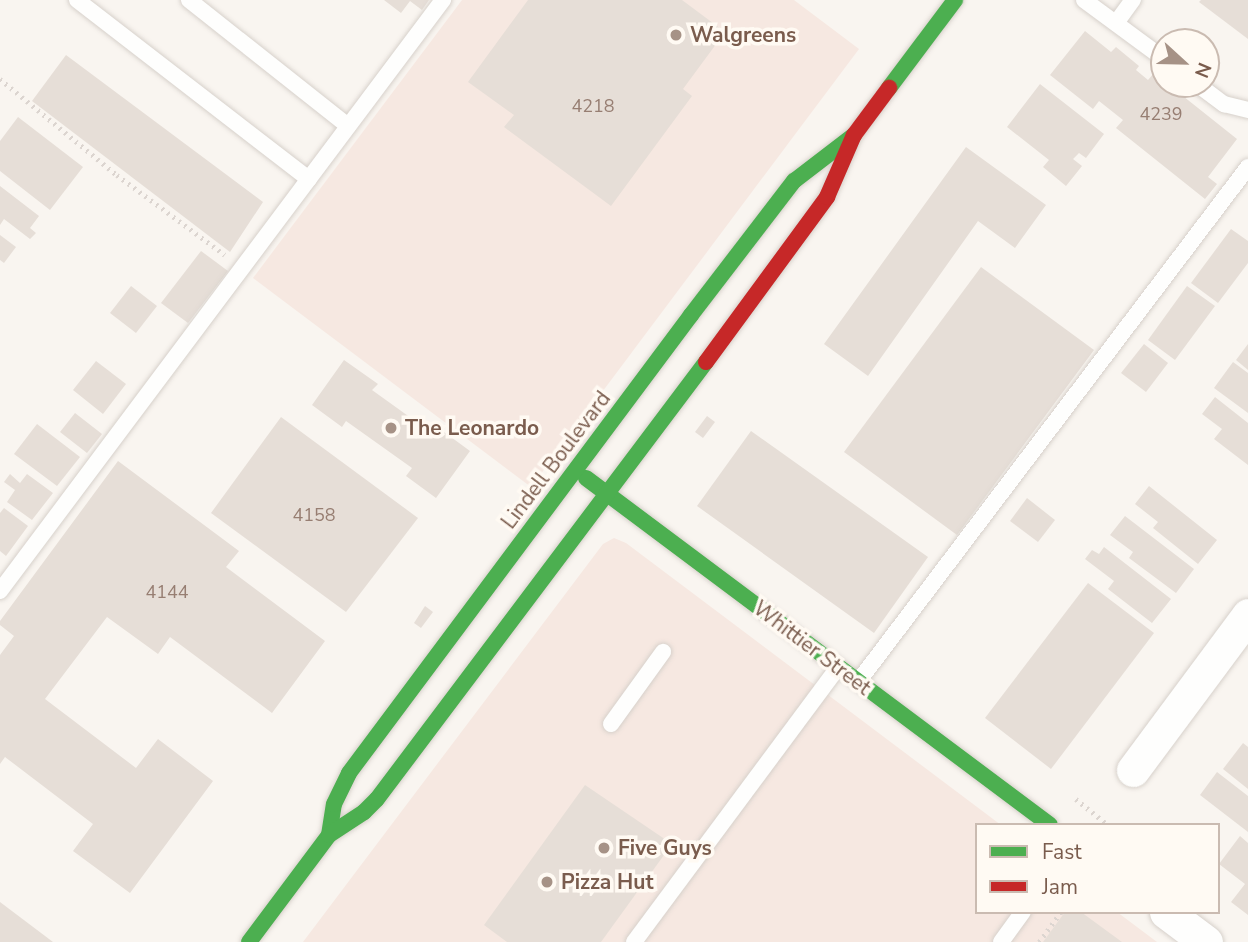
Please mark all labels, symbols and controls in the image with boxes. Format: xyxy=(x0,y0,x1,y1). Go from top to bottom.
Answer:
place label: Walgreens xyxy=(690,22,796,48)
marker: Walgreens xyxy=(668,27,684,43)
north arrow xyxy=(1150,28,1220,98)
text: N xyxy=(1188,59,1217,82)
house number: 4218 xyxy=(571,95,615,117)
house number: 4239 xyxy=(1139,103,1183,125)
street label: Lindell Boulevard xyxy=(496,386,616,534)
place label: The Leonardo xyxy=(405,415,539,441)
marker: The Leonardo xyxy=(383,420,399,436)
house number: 4158 xyxy=(292,504,336,526)
house number: 4144 xyxy=(145,581,189,603)
street label: Whittier Street xyxy=(748,596,876,700)
legend xyxy=(975,823,1220,914)
place label: Five Guys xyxy=(618,835,712,861)
text: Fast xyxy=(1042,838,1082,866)
marker: Five Guys xyxy=(596,840,612,856)
place label: Pizza Hut xyxy=(561,869,653,895)
text: Jam xyxy=(1042,873,1078,901)
marker: Pizza Hut xyxy=(539,874,555,890)

